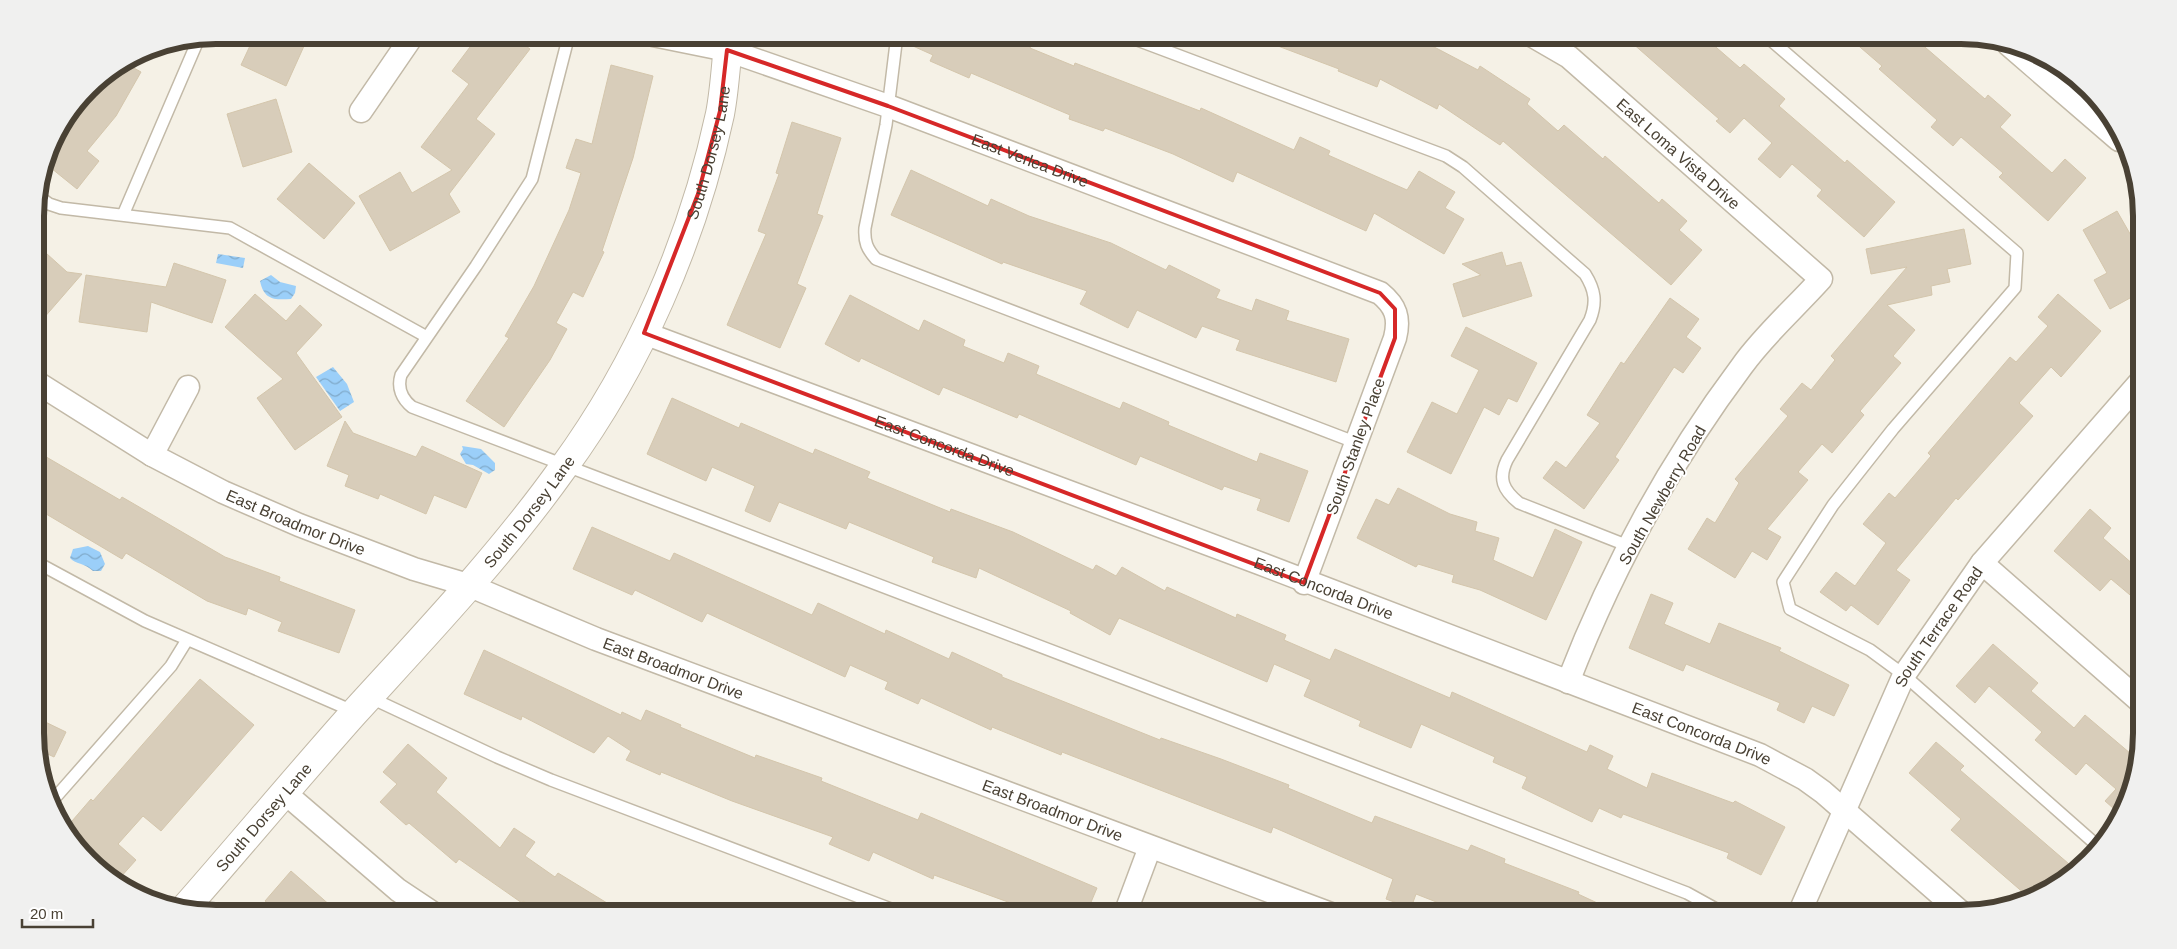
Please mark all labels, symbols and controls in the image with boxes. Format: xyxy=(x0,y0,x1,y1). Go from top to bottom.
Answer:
street label: South Dorsey Lane xyxy=(684,85,733,222)
street label: East Loma Vista Drive xyxy=(1613,95,1743,213)
street label: East Verlea Drive xyxy=(969,131,1091,190)
street label: South Stanley Place xyxy=(1323,375,1388,517)
street label: East Concorda Drive xyxy=(872,412,1017,480)
street label: South Newberry Road xyxy=(1616,423,1709,568)
street label: South Dorsey Lane xyxy=(480,453,578,571)
street label: East Broadmor Drive xyxy=(224,486,368,559)
street label: East Concorda Drive xyxy=(1252,554,1396,623)
street label: South Terrace Road xyxy=(1892,564,1986,690)
street label: East Broadmor Drive xyxy=(601,634,746,702)
street label: East Concorda Drive xyxy=(1630,699,1774,769)
street label: South Dorsey Lane xyxy=(213,760,315,875)
street label: East Broadmor Drive xyxy=(980,776,1125,844)
scale bar xyxy=(22,896,94,928)
text: 20 m xyxy=(30,905,63,922)

